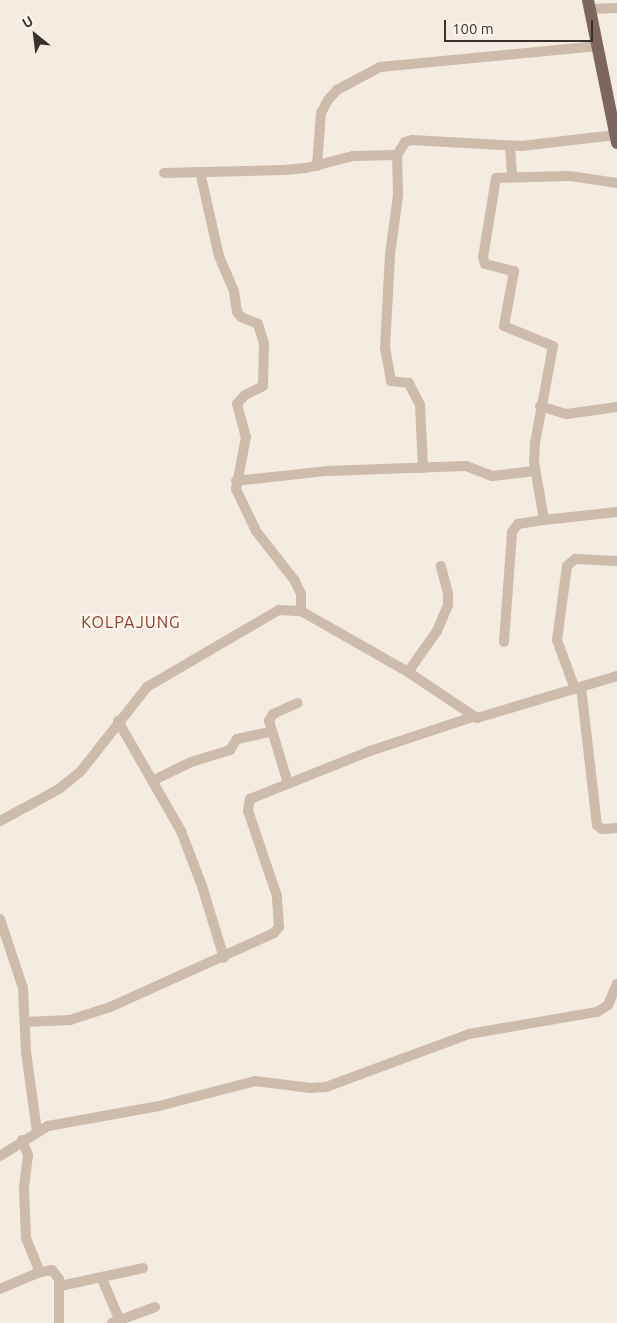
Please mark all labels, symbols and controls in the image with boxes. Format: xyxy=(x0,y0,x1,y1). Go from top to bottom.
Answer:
north arrow xyxy=(10,10,60,60)
scale bar xyxy=(447,10,596,42)
text: U xyxy=(20,13,36,31)
text: 100 m xyxy=(452,20,494,37)
district label: KOLPAJUNG xyxy=(80,612,182,632)

